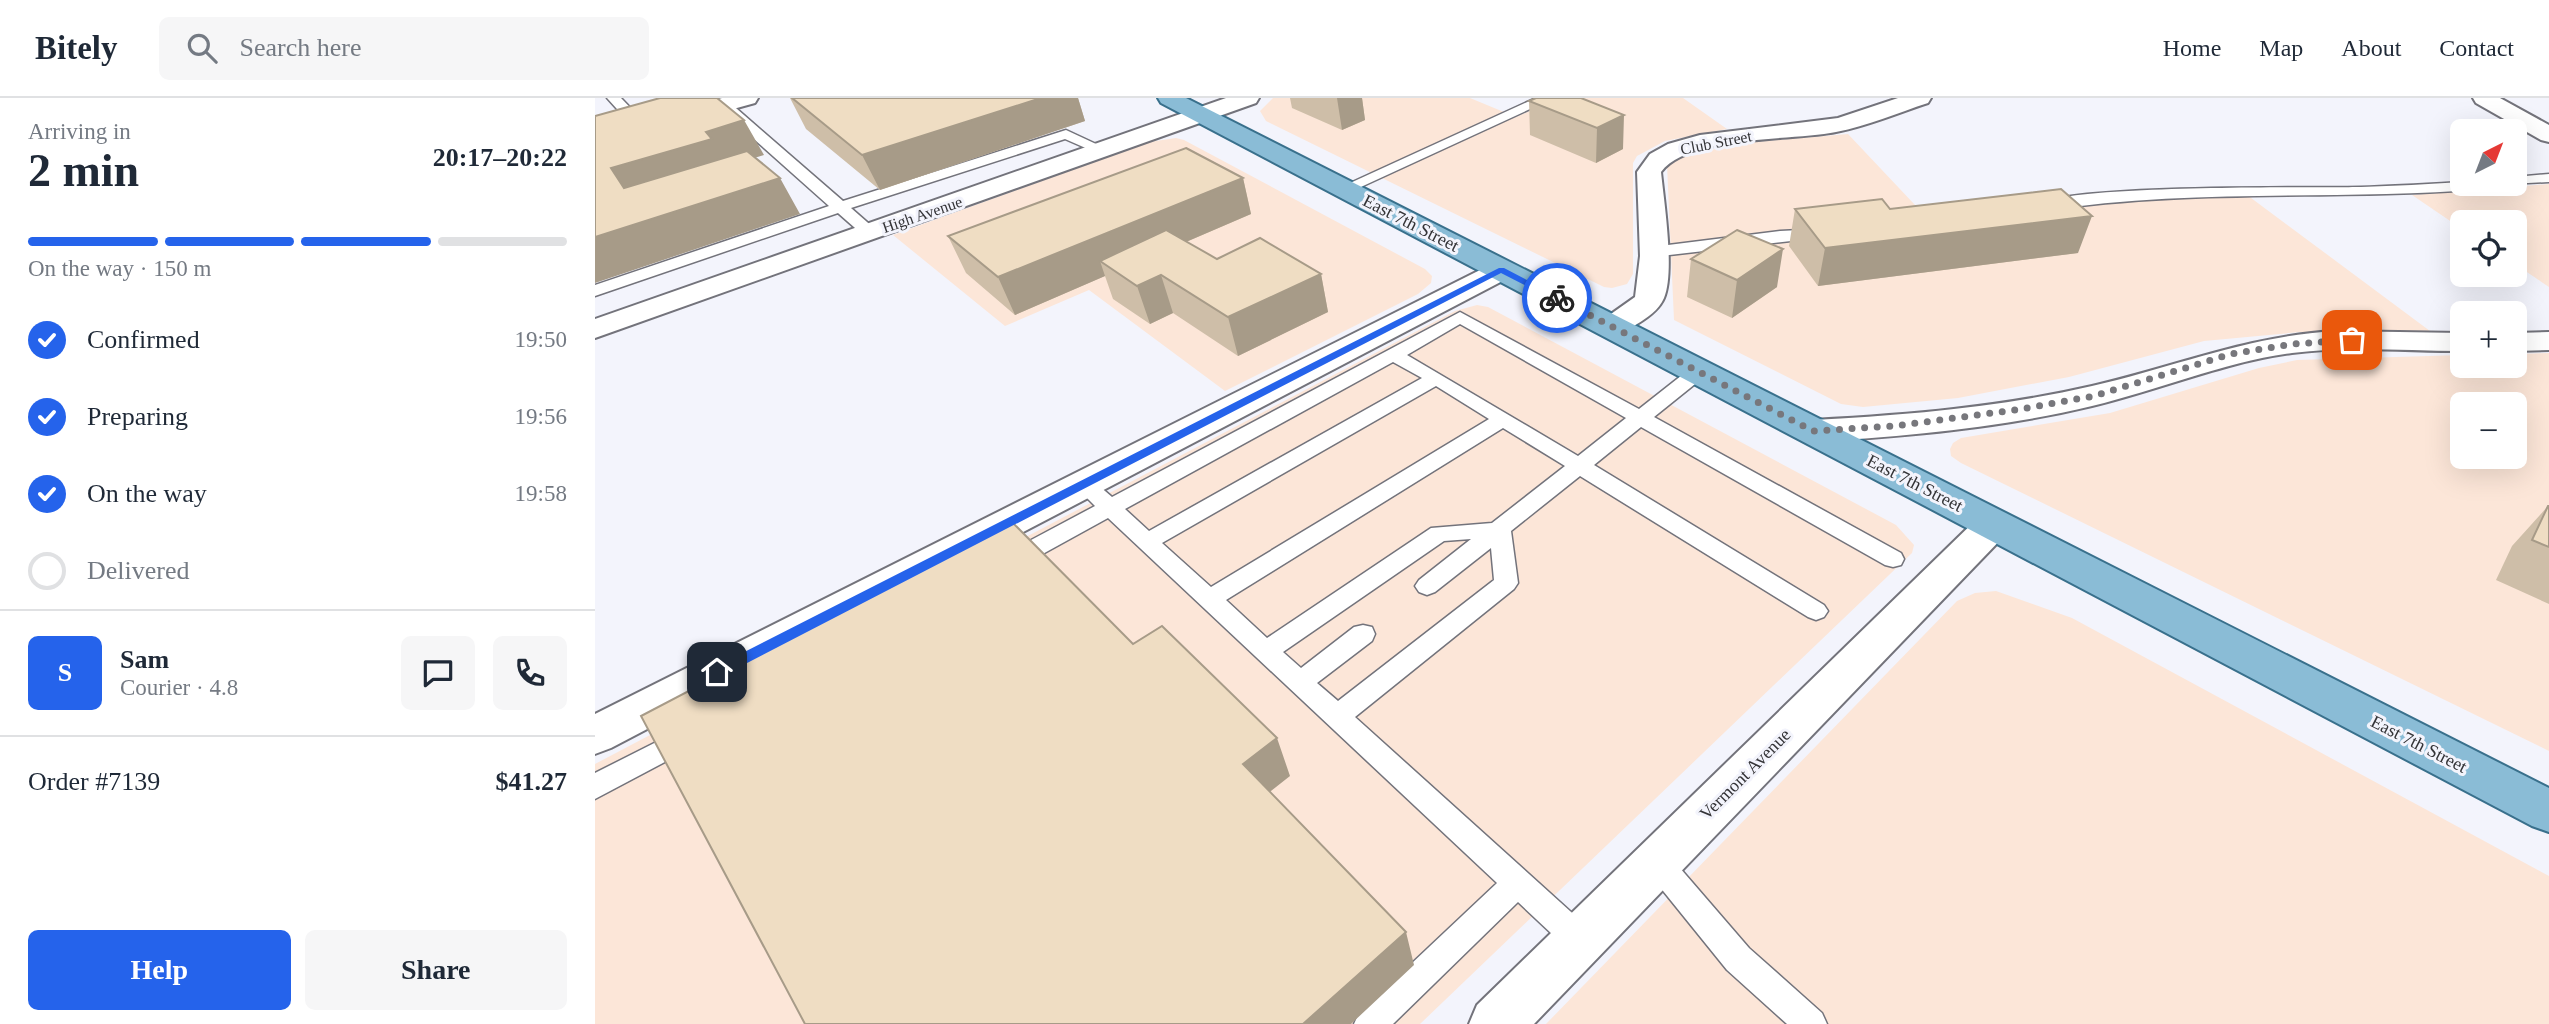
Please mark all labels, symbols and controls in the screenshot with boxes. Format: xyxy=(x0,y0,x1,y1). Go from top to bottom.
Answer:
search box xyxy=(159,17,649,80)
icon: search xyxy=(183,29,221,67)
text: Bitely xyxy=(35,30,117,66)
text: Search here xyxy=(239,33,361,62)
text: Home xyxy=(2163,35,2221,61)
text: Map xyxy=(2259,35,2303,61)
text: About xyxy=(2341,35,2401,61)
text: Contact xyxy=(2439,35,2514,61)
text: Arriving in xyxy=(28,119,131,144)
north arrow xyxy=(2450,119,2527,196)
map controls xyxy=(2450,119,2527,469)
street label: Club Street xyxy=(1679,127,1754,158)
text: 20:17–20:22 xyxy=(433,143,567,172)
text: 2 min xyxy=(28,145,139,196)
street label: East 7th Street xyxy=(1360,190,1462,256)
street label: High Avenue xyxy=(880,193,965,237)
button: locate xyxy=(2450,210,2527,287)
text: On the way · 150 m xyxy=(28,256,211,281)
courier xyxy=(1522,263,1592,333)
icon: bike xyxy=(1538,279,1576,317)
button: + xyxy=(2450,301,2527,378)
pin xyxy=(2322,310,2382,370)
icon: check xyxy=(28,321,66,359)
icon: bag xyxy=(2333,321,2371,359)
text: Confirmed xyxy=(87,325,200,354)
text: 19:50 xyxy=(515,327,567,352)
button: − xyxy=(2450,392,2527,469)
icon: check xyxy=(28,398,66,436)
text: Preparing xyxy=(87,402,188,431)
text: 19:56 xyxy=(515,404,567,429)
street label: East 7th Street xyxy=(1864,450,1966,516)
icon: check xyxy=(28,475,66,513)
text: On the way xyxy=(87,479,207,508)
text: 19:58 xyxy=(515,481,567,506)
text: Delivered xyxy=(87,556,190,585)
button: chat xyxy=(401,636,475,710)
button: phone xyxy=(493,636,567,710)
pin xyxy=(687,642,747,702)
text: Sam xyxy=(120,645,169,674)
icon: home xyxy=(698,653,736,691)
text: S xyxy=(58,658,72,687)
text: Courier · 4.8 xyxy=(120,675,238,700)
street label: East 7th Street xyxy=(2368,711,2470,777)
street label: Vermont Avenue xyxy=(1695,724,1795,824)
text: Order #7139 xyxy=(28,767,160,796)
text: $41.27 xyxy=(496,767,567,796)
button: Help xyxy=(28,930,291,1010)
button: Share xyxy=(305,930,567,1010)

